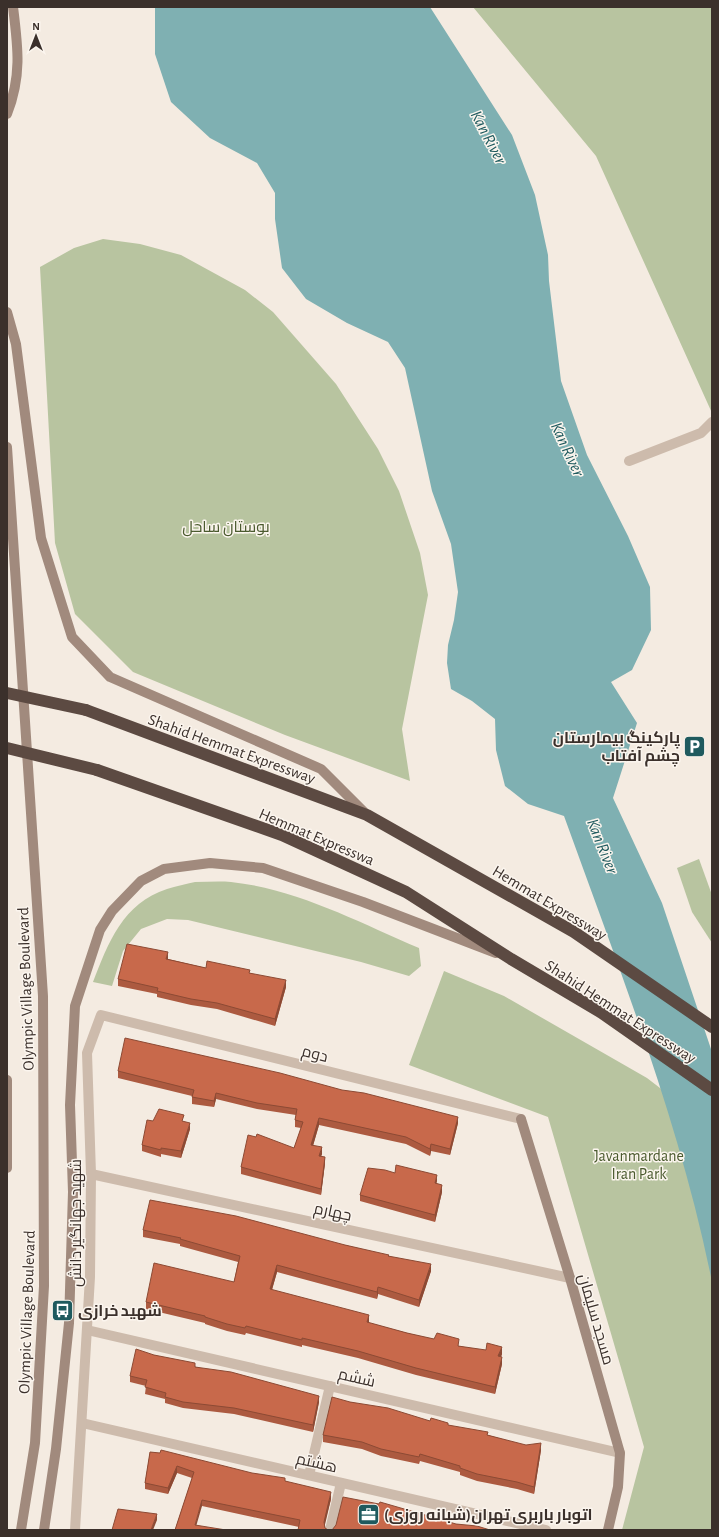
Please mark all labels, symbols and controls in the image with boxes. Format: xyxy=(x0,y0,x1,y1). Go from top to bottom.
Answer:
north arrow xyxy=(16,16,56,56)
text: N xyxy=(32,21,40,32)
water label: Kan River xyxy=(468,108,510,167)
water label: Kan River xyxy=(548,419,588,479)
park label: بوستان ساحل xyxy=(182,519,270,537)
street label: Shahid Hemmat Expressway xyxy=(146,711,317,788)
place label: پاركينگ بيمارستان چشم آفتاب xyxy=(553,730,680,767)
parking icon: پاركينگ بيمارستان چشم آفتاب xyxy=(682,733,708,759)
street label: Hemmat Expresswa xyxy=(257,805,377,868)
water label: Kan River xyxy=(584,816,621,877)
street label: Hemmat Expressway xyxy=(489,862,610,944)
street label: Olympic Village Boulevard xyxy=(15,907,38,1071)
street label: Shahid Hemmat Expressway xyxy=(542,957,699,1068)
street label: دوم xyxy=(299,1043,330,1068)
park label: Javanmardane Iran Park xyxy=(594,1148,684,1182)
street label: شهید جهانگیر دانش xyxy=(67,1159,86,1287)
street label: چهارم xyxy=(312,1200,353,1227)
street label: Olympic Village Boulevard xyxy=(16,1230,39,1394)
street label: مسجد سلیمان xyxy=(573,1272,617,1367)
bus stop icon: شهید خرازی xyxy=(49,1297,75,1323)
place label: شهید خرازی xyxy=(78,1302,162,1320)
street label: ششم xyxy=(336,1365,377,1393)
street label: هشتم xyxy=(294,1450,339,1478)
office icon: اتوبار باربری تهران(شبانه روزی) xyxy=(355,1501,381,1527)
place label: اتوبار باربری تهران(شبانه روزی) xyxy=(384,1506,593,1524)

